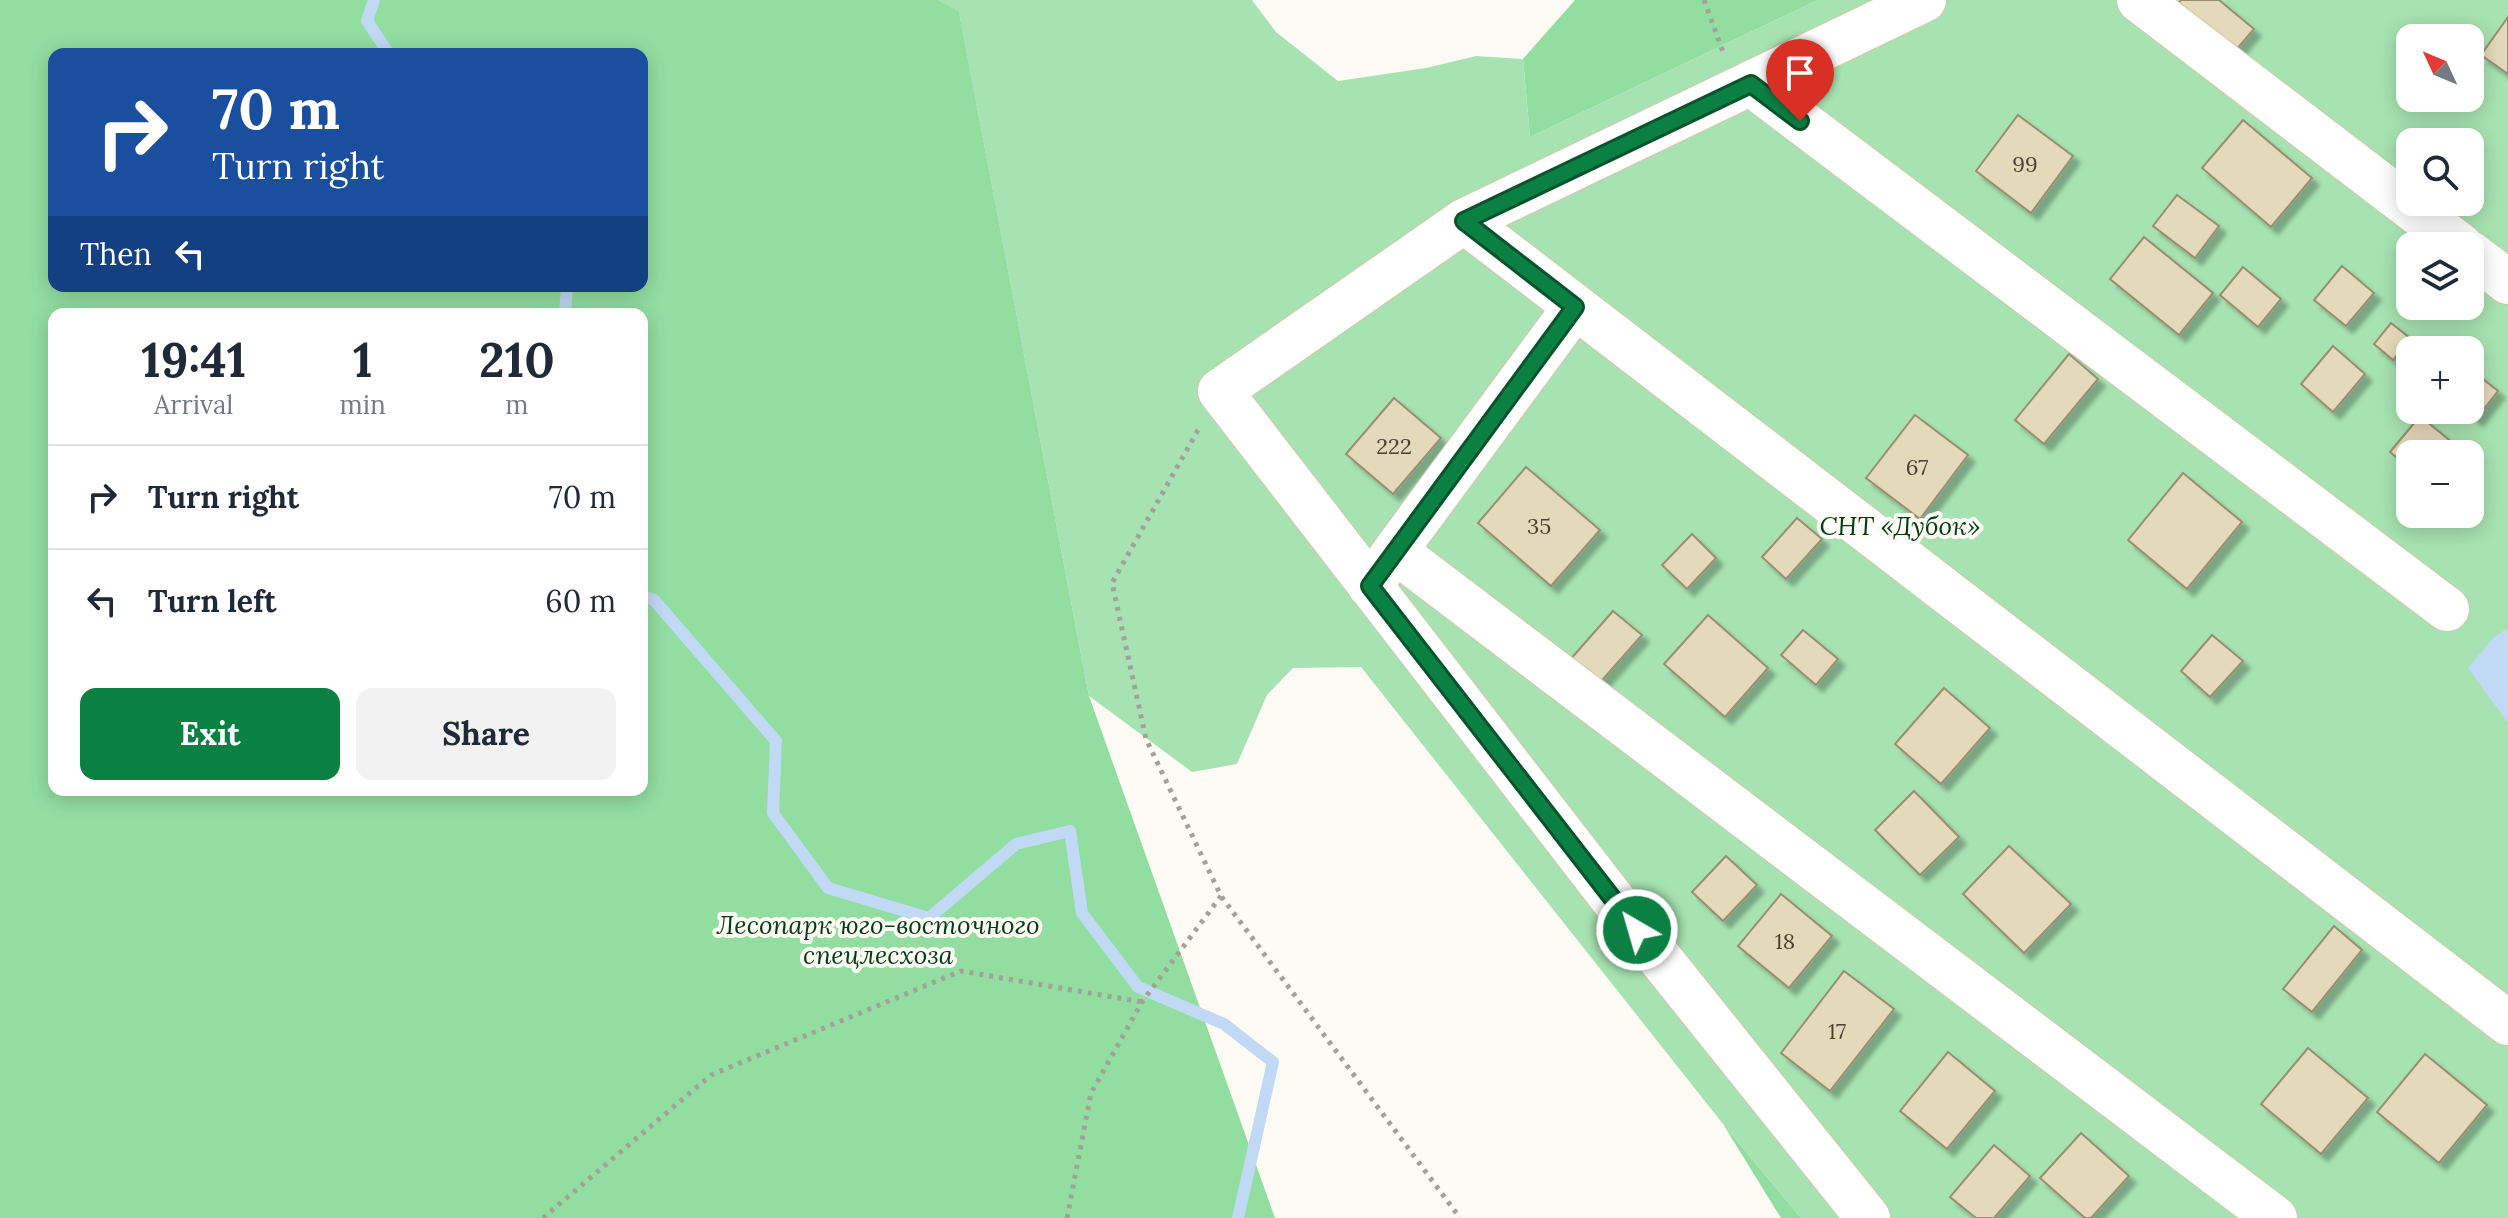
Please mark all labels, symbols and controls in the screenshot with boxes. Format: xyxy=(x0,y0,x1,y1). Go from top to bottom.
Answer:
north arrow xyxy=(2396,24,2484,112)
map controls xyxy=(2396,24,2484,528)
pin xyxy=(1766,39,1834,121)
icon: arrive xyxy=(1778,51,1822,95)
text: 70 m xyxy=(212,73,340,144)
icon: right xyxy=(80,80,184,184)
button: search xyxy=(2396,128,2484,216)
text: Turn right xyxy=(212,143,385,189)
house number: 99 xyxy=(2012,150,2038,178)
icon: left xyxy=(168,232,212,276)
button: layers xyxy=(2396,232,2484,320)
text: Then xyxy=(80,235,152,273)
text: 19:41 xyxy=(141,329,246,390)
text: 1 xyxy=(353,329,372,390)
text: 210 xyxy=(479,329,555,390)
button: + xyxy=(2396,336,2484,424)
text: Arrival xyxy=(154,388,233,421)
text: min xyxy=(339,388,386,421)
text: m xyxy=(505,388,529,421)
house number: 222 xyxy=(1376,432,1412,460)
button: − xyxy=(2396,440,2484,528)
house number: 67 xyxy=(1906,453,1928,481)
icon: right xyxy=(80,475,124,519)
text: Turn right xyxy=(148,478,299,516)
text: 70 m xyxy=(549,478,616,516)
park label: СНТ «Дубок» xyxy=(1819,509,1981,542)
house number: 35 xyxy=(1527,512,1551,540)
icon: left xyxy=(80,579,124,623)
text: Turn left xyxy=(148,582,276,620)
text: 60 m xyxy=(545,582,616,620)
button: Exit xyxy=(80,688,340,780)
button: Share xyxy=(356,688,616,780)
position arrow xyxy=(1595,888,1679,972)
park label: Лесопарк юго-восточного спецлесхоза xyxy=(716,908,1040,971)
house number: 18 xyxy=(1775,927,1795,955)
house number: 17 xyxy=(1828,1017,1846,1045)

